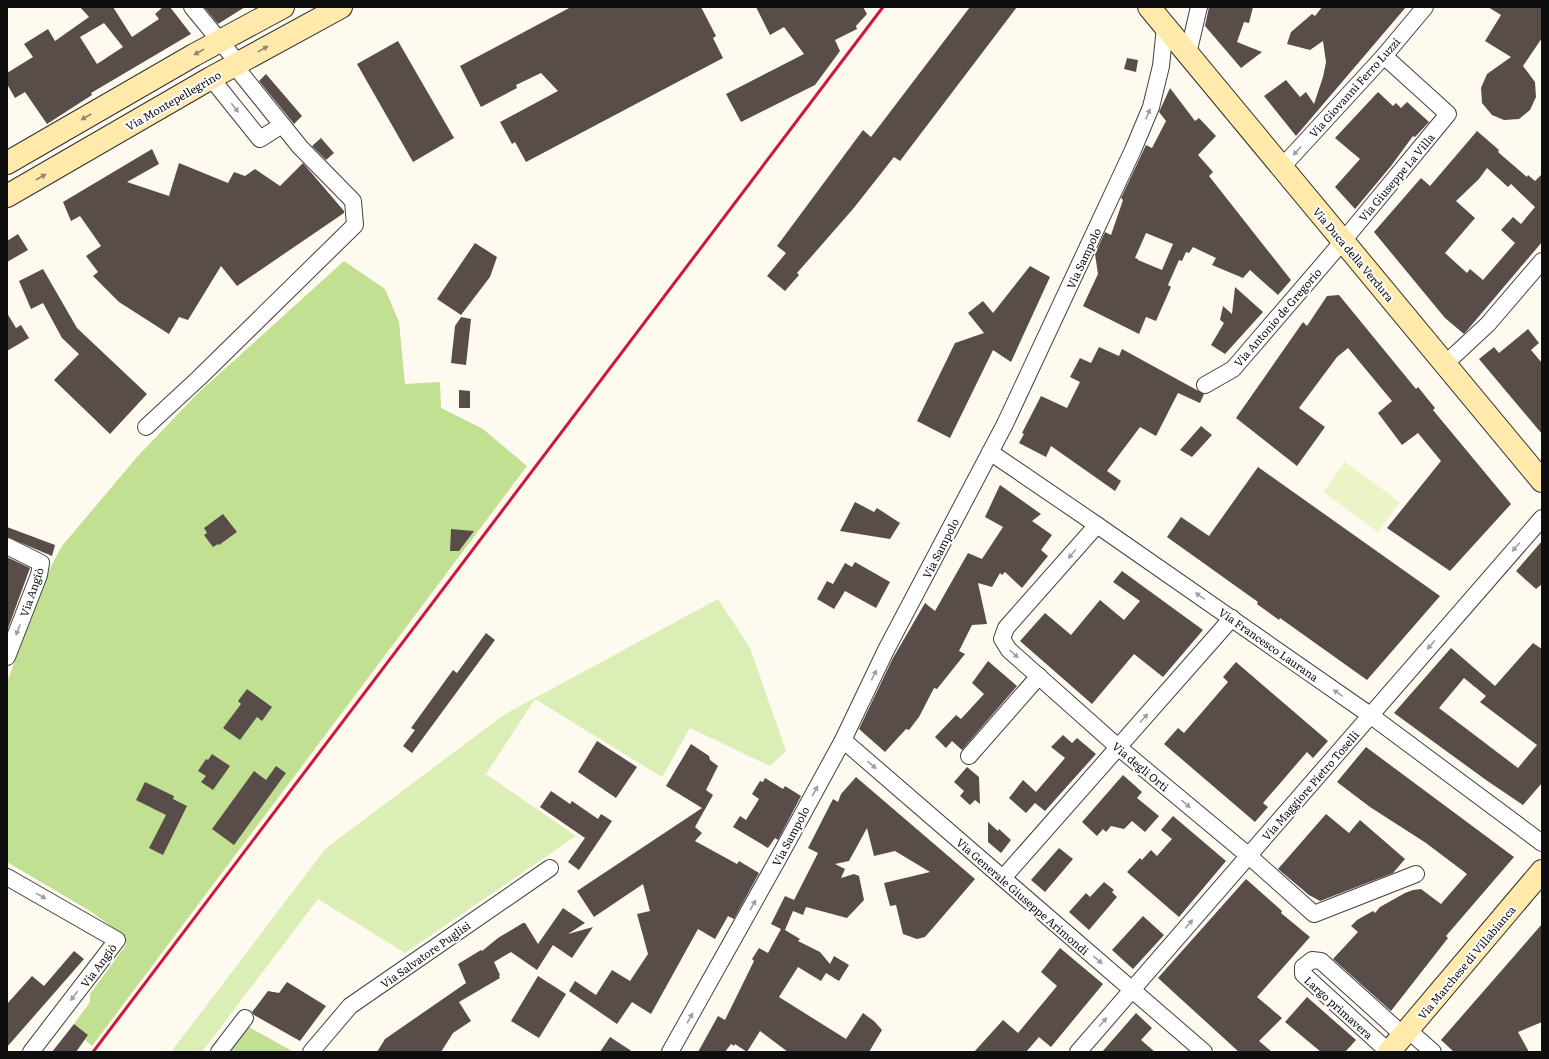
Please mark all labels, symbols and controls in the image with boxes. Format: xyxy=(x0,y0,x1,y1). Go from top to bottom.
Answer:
street label: Via Giovanni Ferro Luzzi xyxy=(1305,33,1403,140)
one-way arrow xyxy=(257,46,269,52)
one-way arrow xyxy=(193,49,205,56)
street label: Via Montepellegrino xyxy=(122,66,224,134)
one-way arrow xyxy=(231,103,239,114)
one-way arrow xyxy=(1145,108,1151,120)
one-way arrow xyxy=(80,114,92,121)
street label: Via Giuseppe La Villa xyxy=(1354,129,1438,225)
one-way arrow xyxy=(1292,146,1301,156)
one-way arrow xyxy=(35,173,47,180)
street label: Via Duca della Verdura xyxy=(1310,203,1398,305)
street label: Via Sampolo xyxy=(1062,225,1104,291)
street label: Via Antonio de Gregorio xyxy=(1230,264,1324,370)
street label: Via Sampolo xyxy=(918,515,962,581)
one-way arrow xyxy=(1512,542,1521,552)
one-way arrow xyxy=(1067,549,1076,559)
street label: Via Angiò xyxy=(15,565,47,619)
one-way arrow xyxy=(1195,592,1205,600)
street label: Via Francesco Laurana xyxy=(1216,603,1322,685)
one-way arrow xyxy=(14,624,20,636)
one-way arrow xyxy=(1426,640,1435,650)
one-way arrow xyxy=(1009,650,1019,659)
one-way arrow xyxy=(871,669,877,681)
one-way arrow xyxy=(1332,689,1343,697)
one-way arrow xyxy=(1139,713,1148,723)
street label: Via Maggiore Pietro Toselli xyxy=(1258,726,1362,843)
street label: Via degli Orti xyxy=(1109,738,1173,795)
one-way arrow xyxy=(867,761,878,770)
one-way arrow xyxy=(812,785,818,796)
one-way arrow xyxy=(1181,799,1192,808)
street label: Via Sampolo xyxy=(768,803,812,869)
street label: Via Generale Giuseppe Arimondi xyxy=(953,834,1093,958)
one-way arrow xyxy=(35,892,47,899)
one-way arrow xyxy=(750,899,756,911)
street label: Via Marchese di Villabianca xyxy=(1413,901,1519,1023)
street label: Via Salvatore Puglisi xyxy=(377,917,474,991)
one-way arrow xyxy=(1184,919,1193,930)
street label: Via Angiò xyxy=(76,940,120,990)
one-way arrow xyxy=(1092,956,1103,965)
street label: Largo primavera xyxy=(1301,972,1377,1042)
one-way arrow xyxy=(70,990,79,1001)
one-way arrow xyxy=(686,1012,693,1024)
one-way arrow xyxy=(1099,1017,1108,1028)

